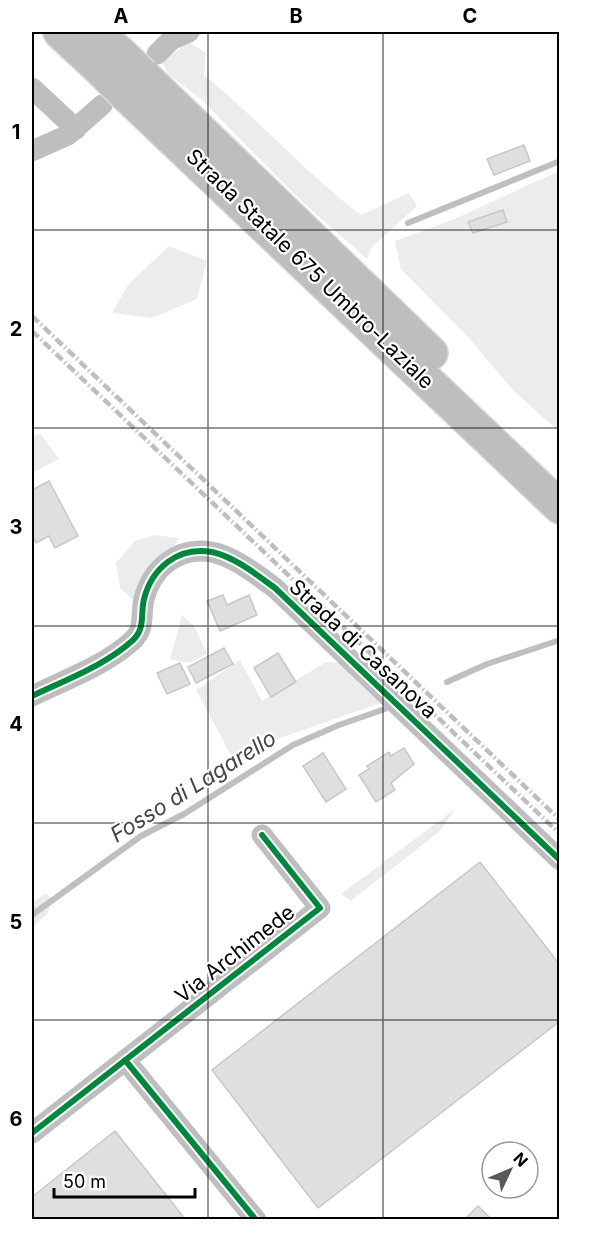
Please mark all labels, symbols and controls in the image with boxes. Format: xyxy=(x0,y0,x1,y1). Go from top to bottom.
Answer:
text: A xyxy=(114,4,129,28)
text: B xyxy=(289,4,303,28)
text: C xyxy=(463,4,477,28)
text: 1 xyxy=(12,120,20,144)
street label: Strada Statale 675 Umbro-Laziale xyxy=(181,144,439,394)
text: 2 xyxy=(10,317,22,341)
text: 3 xyxy=(10,515,22,539)
street label: Strada di Casanova xyxy=(284,574,442,723)
text: 4 xyxy=(9,712,23,736)
water label: Fosso di Lagarello xyxy=(105,725,281,847)
street label: Via Archimede xyxy=(170,899,299,1008)
text: 5 xyxy=(10,910,22,934)
text: 6 xyxy=(10,1107,23,1131)
north arrow xyxy=(480,1140,540,1200)
text: N xyxy=(509,1148,532,1171)
scale bar xyxy=(54,1161,195,1199)
text: 50 m xyxy=(63,1171,106,1192)

